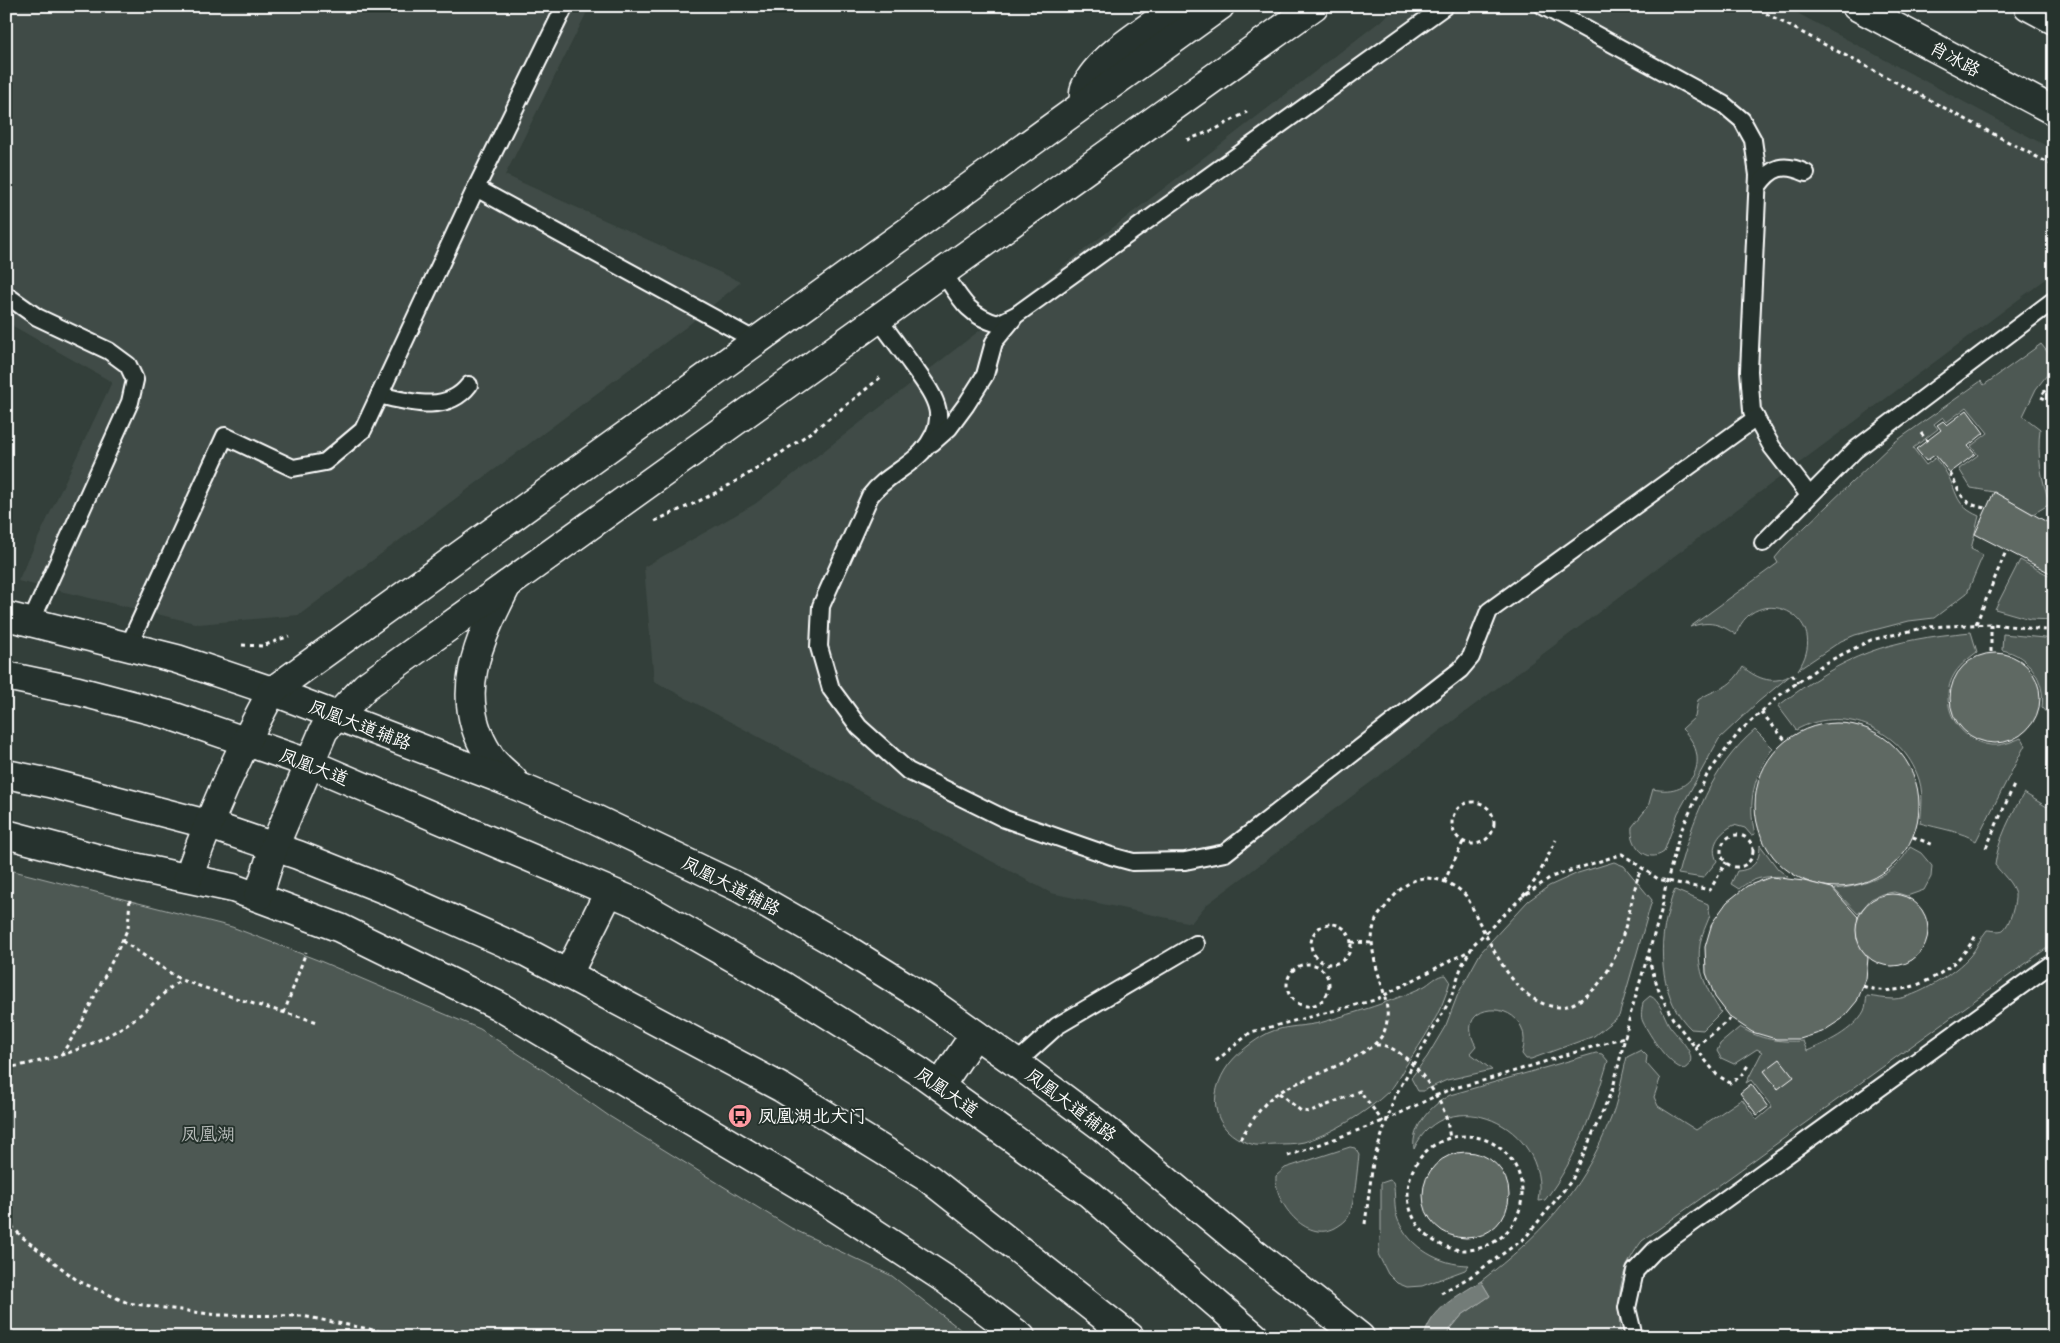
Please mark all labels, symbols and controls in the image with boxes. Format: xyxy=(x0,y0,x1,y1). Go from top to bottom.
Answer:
street label: 肖冰路 xyxy=(1926,36,1984,81)
street label: 凤凰大道辅路 xyxy=(306,694,415,755)
street label: 凤凰大道 xyxy=(276,743,352,790)
street label: 凤凰大道辅路 xyxy=(678,851,785,920)
street label: 凤凰大道 xyxy=(911,1062,983,1122)
street label: 凤凰大道辅路 xyxy=(1021,1063,1121,1146)
bus stop icon: 凤凰湖北大门 xyxy=(727,1103,753,1129)
place label: 凤凰湖北大门 xyxy=(758,1104,866,1127)
park label: 凤凰湖 xyxy=(181,1122,235,1145)

